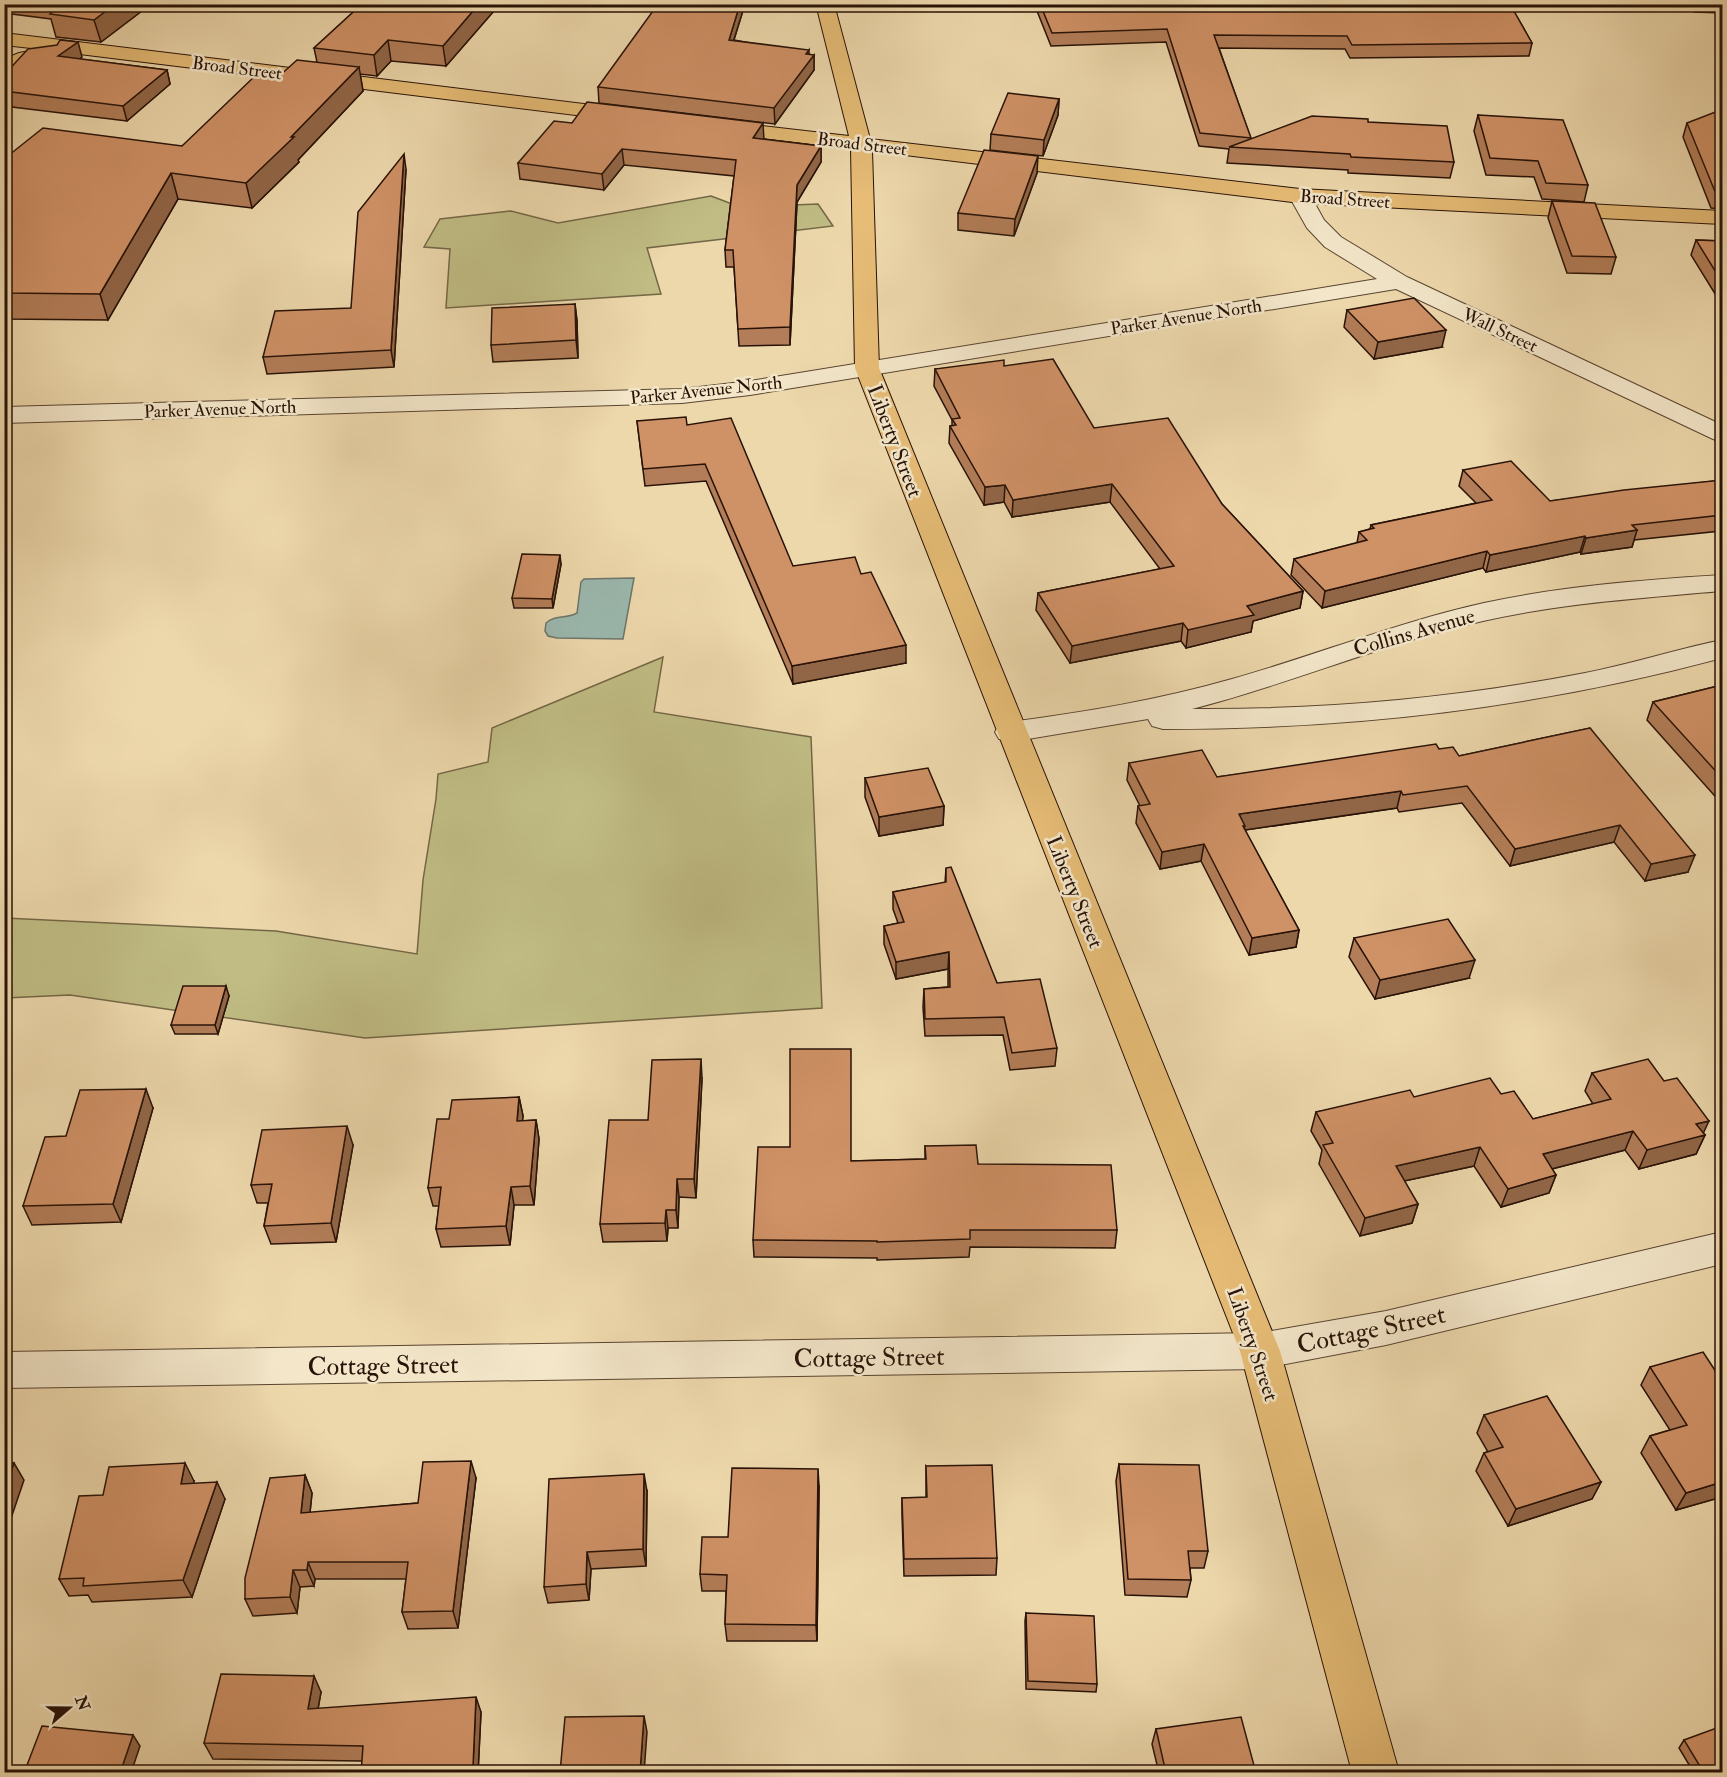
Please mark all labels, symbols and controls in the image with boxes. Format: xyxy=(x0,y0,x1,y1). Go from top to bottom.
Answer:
street label: Broad Street xyxy=(191,52,283,85)
street label: Broad Street xyxy=(816,128,908,161)
street label: Broad Street xyxy=(1299,185,1391,214)
street label: Parker Avenue North xyxy=(1109,294,1264,341)
street label: Wall Street xyxy=(1458,303,1541,358)
street label: Parker Avenue North xyxy=(629,371,784,410)
street label: Liberty Street xyxy=(861,381,928,502)
street label: Parker Avenue North xyxy=(143,395,297,424)
street label: Collins Avenue xyxy=(1350,602,1478,663)
street label: Liberty Street xyxy=(1040,832,1109,952)
street label: Liberty Street xyxy=(1220,1284,1285,1405)
street label: Cottage Street xyxy=(1294,1299,1448,1361)
street label: Cottage Street xyxy=(793,1341,945,1375)
street label: Cottage Street xyxy=(307,1349,459,1383)
north arrow xyxy=(39,1678,99,1738)
text: N xyxy=(70,1692,94,1714)

